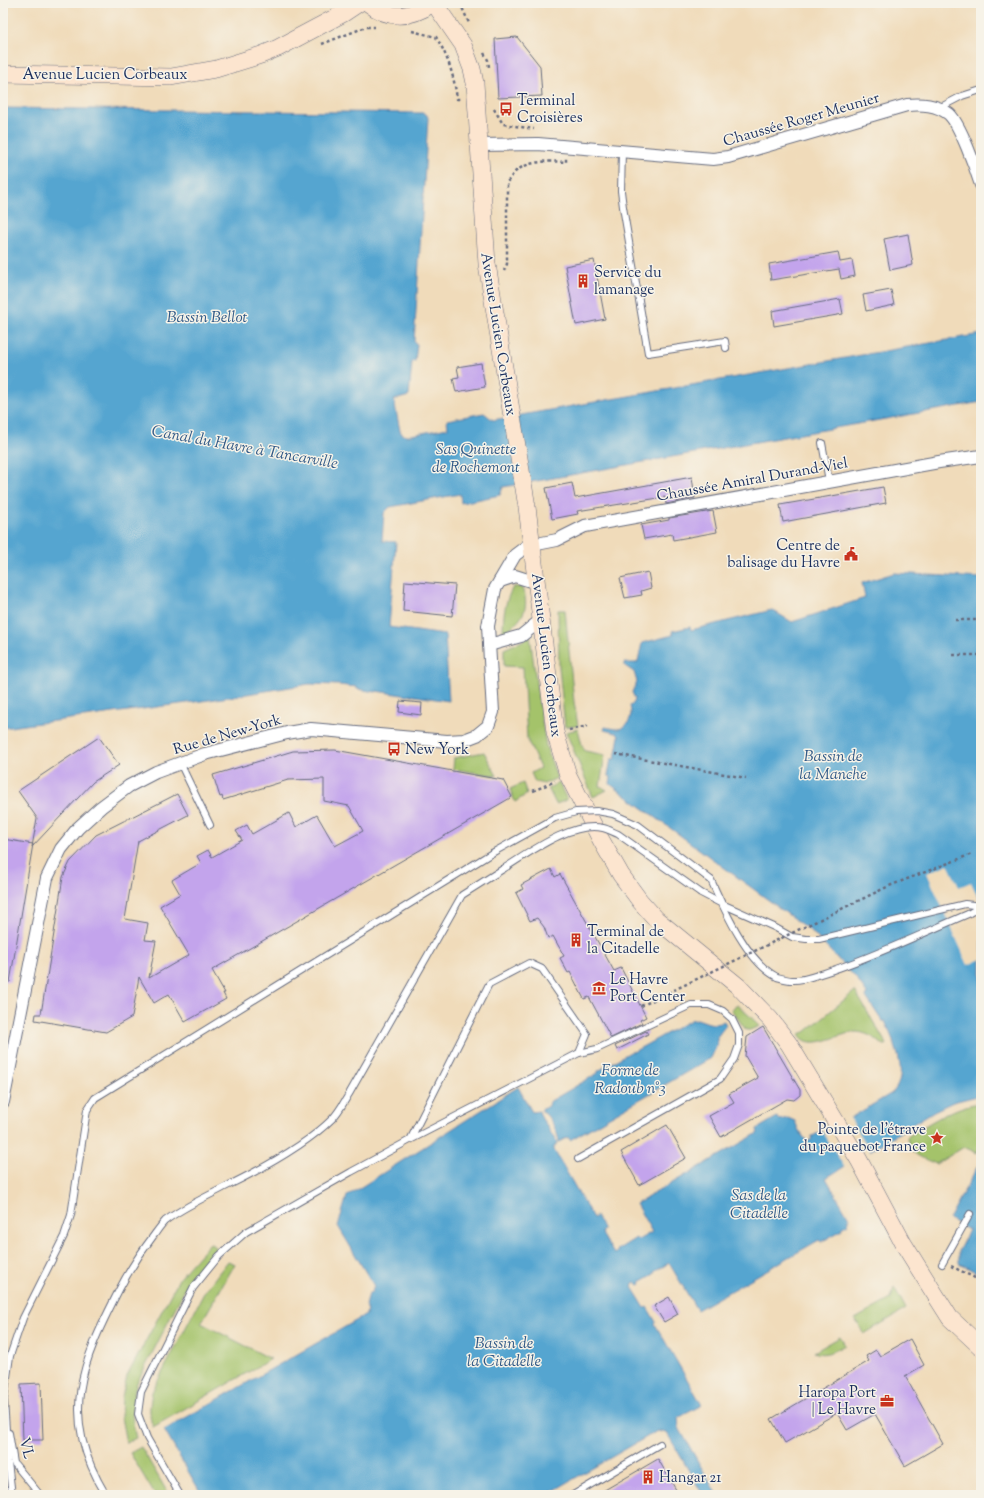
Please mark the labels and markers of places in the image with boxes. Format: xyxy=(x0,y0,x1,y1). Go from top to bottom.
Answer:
place label: Terminal Croisières xyxy=(517,91,583,129)
bus stop icon: Terminal Croisières xyxy=(498,101,514,117)
place label: Service du lamanage xyxy=(594,263,662,301)
building icon: Service du lamanage xyxy=(575,273,591,289)
place label: Centre de balisage du Havre xyxy=(727,536,840,574)
public building icon: Centre de balisage du Havre xyxy=(843,546,859,562)
place label: New York xyxy=(405,740,469,761)
bus stop icon: New York xyxy=(386,741,402,757)
place label: Terminal de la Citadelle xyxy=(587,922,664,960)
building icon: Terminal de la Citadelle xyxy=(568,932,584,948)
place label: Le Havre Port Center xyxy=(610,970,685,1008)
museum icon: Le Havre Port Center xyxy=(591,980,607,996)
place label: Pointe de l’étrave du paquebot France xyxy=(799,1120,926,1158)
place icon: Pointe de l’étrave du paquebot France xyxy=(929,1130,945,1146)
place label: Haropa Port | Le Havre xyxy=(799,1383,876,1421)
office icon: Haropa Port | Le Havre xyxy=(879,1393,895,1409)
place label: Hangar 21 xyxy=(659,1468,721,1489)
building icon: Hangar 21 xyxy=(640,1469,656,1485)

